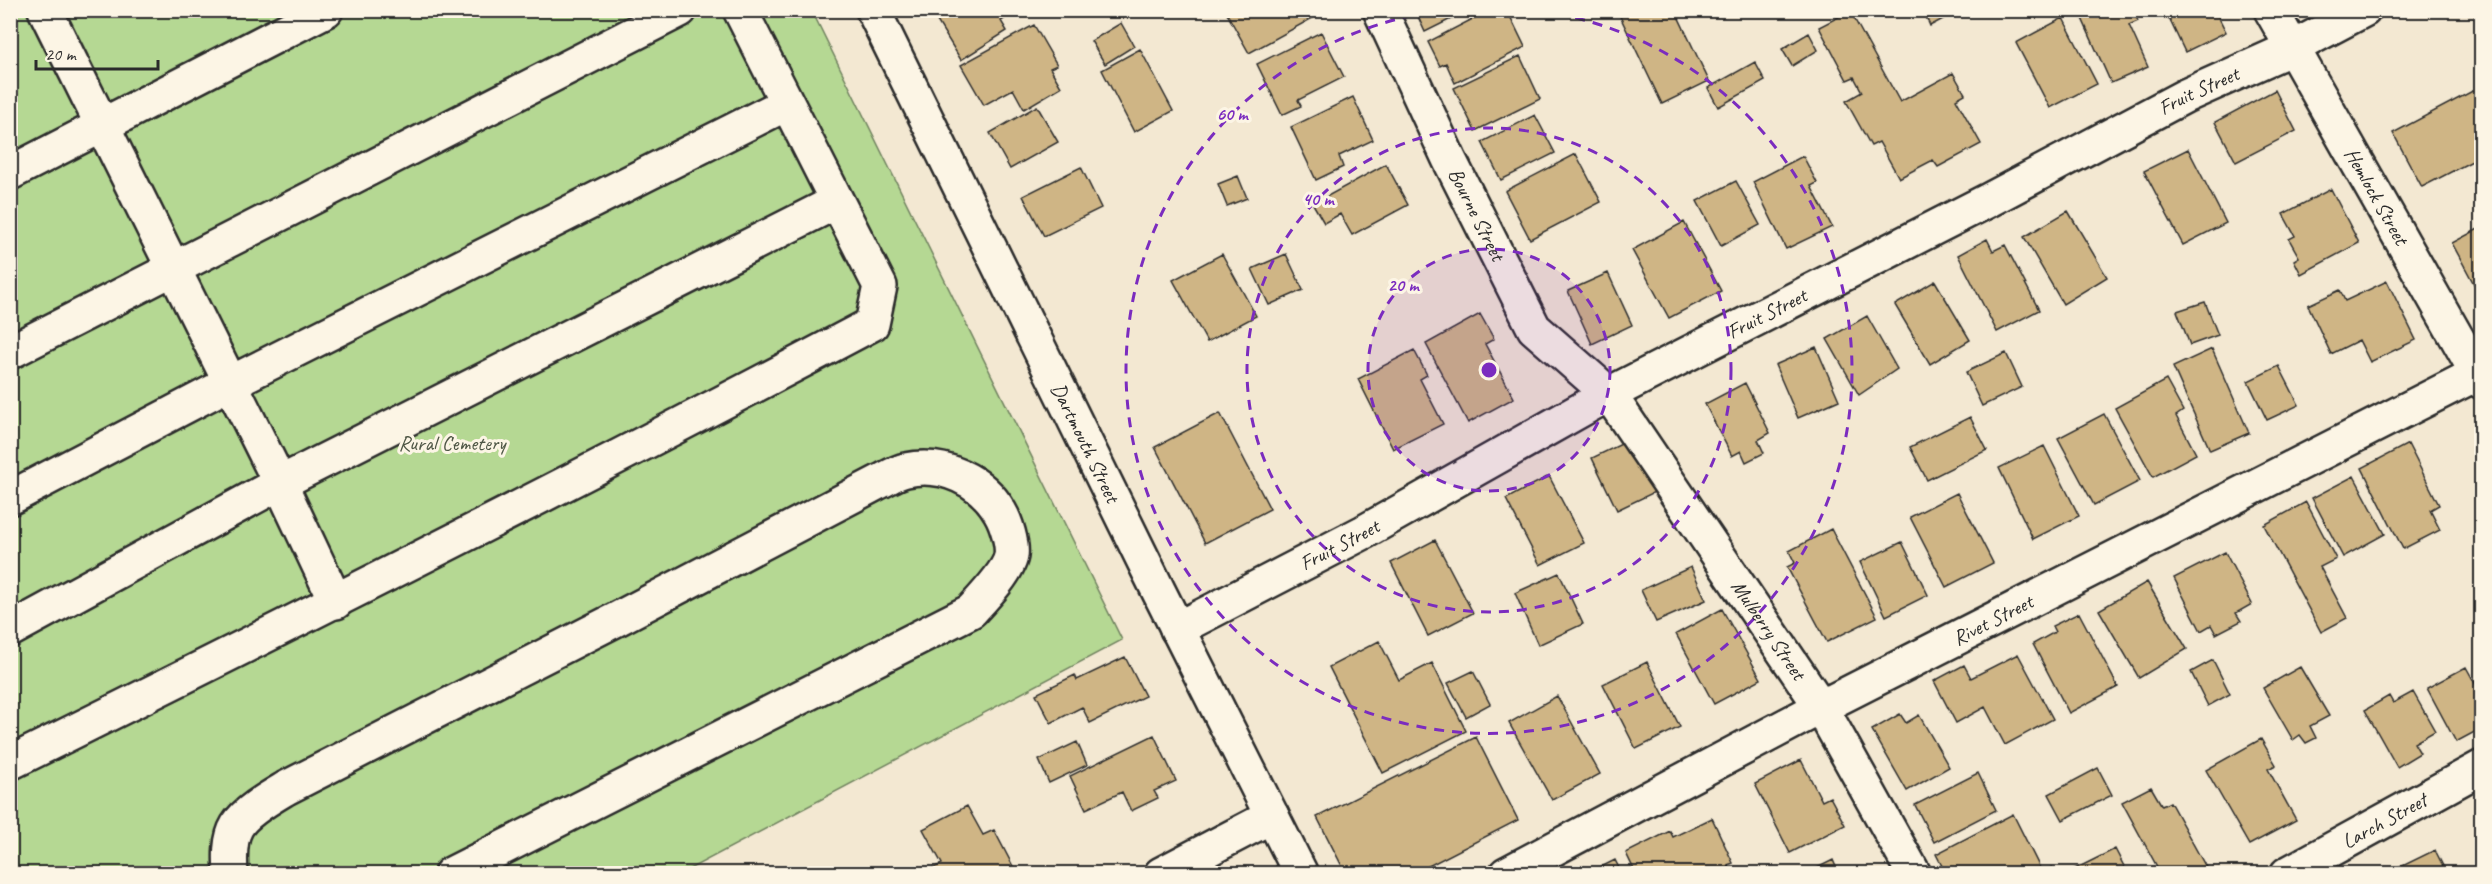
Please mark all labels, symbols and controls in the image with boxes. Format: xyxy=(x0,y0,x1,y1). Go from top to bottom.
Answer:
scale bar xyxy=(36,33,158,71)
text: 20 m xyxy=(45,43,78,65)
street label: Fruit Street xyxy=(2154,60,2245,121)
text: 60 m xyxy=(1216,103,1249,125)
street label: Hemlock Street xyxy=(2339,143,2415,251)
street label: Bourne Street xyxy=(1443,164,1512,267)
text: 40 m xyxy=(1303,188,1335,210)
text: 20 m xyxy=(1388,274,1420,296)
street label: Fruit Street xyxy=(1723,281,1813,345)
centre of rings xyxy=(1479,360,1499,380)
street label: Dartmouth Street xyxy=(1045,379,1127,508)
park label: Rural Cemetery xyxy=(398,430,507,456)
street label: Fruit Street xyxy=(1295,512,1386,576)
street label: Mulberry Street xyxy=(1726,575,1813,686)
street label: Rivet Street xyxy=(1948,588,2039,651)
street label: Larch Street xyxy=(2337,785,2434,854)

